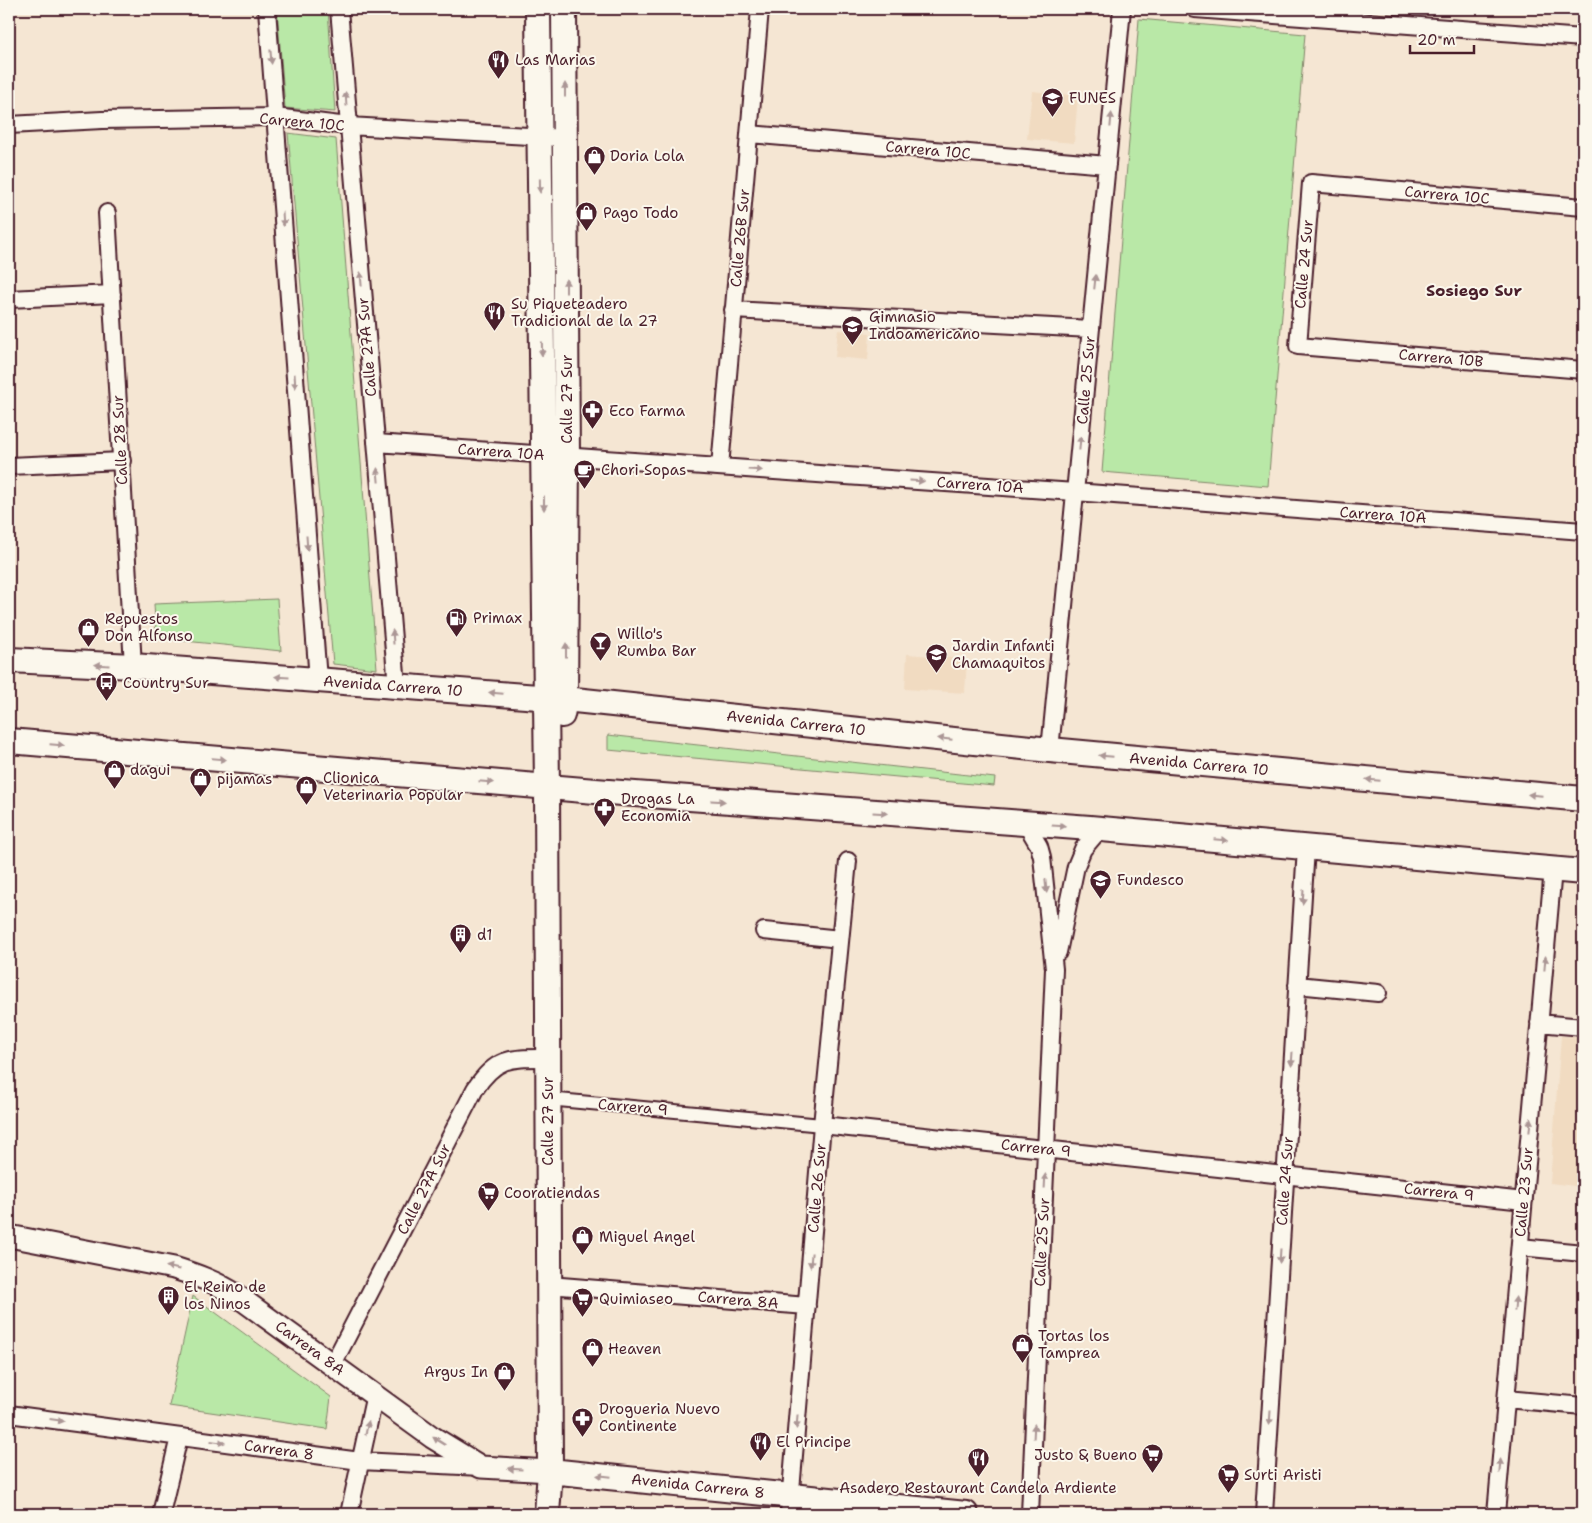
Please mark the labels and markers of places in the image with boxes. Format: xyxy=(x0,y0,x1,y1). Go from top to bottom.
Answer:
restaurant icon: Las Marias xyxy=(487,48,511,79)
place label: Las Marias xyxy=(515,50,596,70)
school or university icon: FUNES xyxy=(1041,86,1065,117)
place label: FUNES xyxy=(1069,88,1116,108)
shop icon: Doria Lola xyxy=(582,144,606,175)
place label: Doria Lola xyxy=(610,146,685,166)
shop icon: Pago Todo xyxy=(575,201,599,232)
place label: Pago Todo xyxy=(603,203,678,223)
place label: Su Piqueteadero Tradicional de la 27 xyxy=(511,294,658,331)
restaurant icon: Su Piqueteadero Tradicional de la 27 xyxy=(483,301,507,332)
place label: Gimnasio Indoamericano xyxy=(869,307,980,344)
school or university icon: Gimnasio Indoamericano xyxy=(841,314,865,345)
pharmacy icon: Eco Farma xyxy=(581,399,605,430)
place label: Eco Farma xyxy=(609,401,686,421)
cafe icon: Chori Sopas xyxy=(573,458,597,489)
place label: Chori Sopas xyxy=(601,460,686,480)
fuel station icon: Primax xyxy=(445,606,469,637)
place label: Primax xyxy=(473,608,522,628)
place label: Repuestos Don Alfonso xyxy=(105,609,193,646)
shop icon: Repuestos Don Alfonso xyxy=(77,616,101,647)
place label: Willo's Rumba Bar xyxy=(617,624,697,661)
bar icon: Willo's Rumba Bar xyxy=(589,631,613,662)
place label: Jardin Infanti Chamaquitos xyxy=(952,636,1055,673)
school or university icon: Jardin Infanti Chamaquitos xyxy=(924,643,948,674)
bus stop icon: Country Sur xyxy=(95,671,119,702)
place label: Country Sur xyxy=(123,673,209,693)
shop icon: dagui xyxy=(102,758,126,789)
place label: dagui xyxy=(130,760,171,780)
shop icon: pijamas xyxy=(189,767,213,798)
place label: Clionica Veterinaria Popular xyxy=(323,768,464,805)
place label: pijamas xyxy=(217,769,272,789)
shop icon: Clionica Veterinaria Popular xyxy=(295,775,319,806)
place label: Drogas La Economia xyxy=(621,789,695,826)
pharmacy icon: Drogas La Economia xyxy=(593,796,617,827)
school or university icon: Fundesco xyxy=(1089,868,1113,899)
place label: Fundesco xyxy=(1117,870,1184,890)
building icon: d1 xyxy=(449,923,473,954)
place label: d1 xyxy=(477,925,492,945)
supermarket icon: Cooratiendas xyxy=(476,1181,500,1212)
place label: Cooratiendas xyxy=(504,1183,600,1203)
shop icon: Miguel Angel xyxy=(571,1225,595,1256)
place label: Miguel Angel xyxy=(599,1227,695,1247)
place label: El Reino de los Ninos xyxy=(184,1277,266,1314)
building icon: El Reino de los Ninos xyxy=(156,1284,180,1315)
supermarket icon: Quimiaseo xyxy=(571,1287,595,1318)
place label: Quimiaseo xyxy=(599,1289,673,1309)
place label: Tortas los Tamprea xyxy=(1038,1326,1110,1363)
shop icon: Tortas los Tamprea xyxy=(1010,1333,1034,1364)
shop icon: Heaven xyxy=(580,1337,604,1368)
place label: Heaven xyxy=(608,1339,661,1359)
shop icon: Argus In xyxy=(492,1360,516,1391)
place label: Argus In xyxy=(424,1362,488,1382)
place label: Drogueria Nuevo Continente xyxy=(599,1399,720,1436)
pharmacy icon: Drogueria Nuevo Continente xyxy=(571,1406,595,1437)
restaurant icon: El Principe xyxy=(748,1430,772,1461)
place label: El Principe xyxy=(776,1432,851,1452)
supermarket icon: Justo & Bueno xyxy=(1141,1443,1165,1474)
place label: Justo & Bueno xyxy=(1034,1445,1137,1465)
restaurant icon: Asadero Restaurant Candela Ardiente xyxy=(966,1447,990,1478)
supermarket icon: Surti Aristi xyxy=(1216,1463,1240,1494)
place label: Surti Aristi xyxy=(1244,1465,1322,1485)
place label: Asadero Restaurant Candela Ardiente xyxy=(839,1478,1117,1498)

